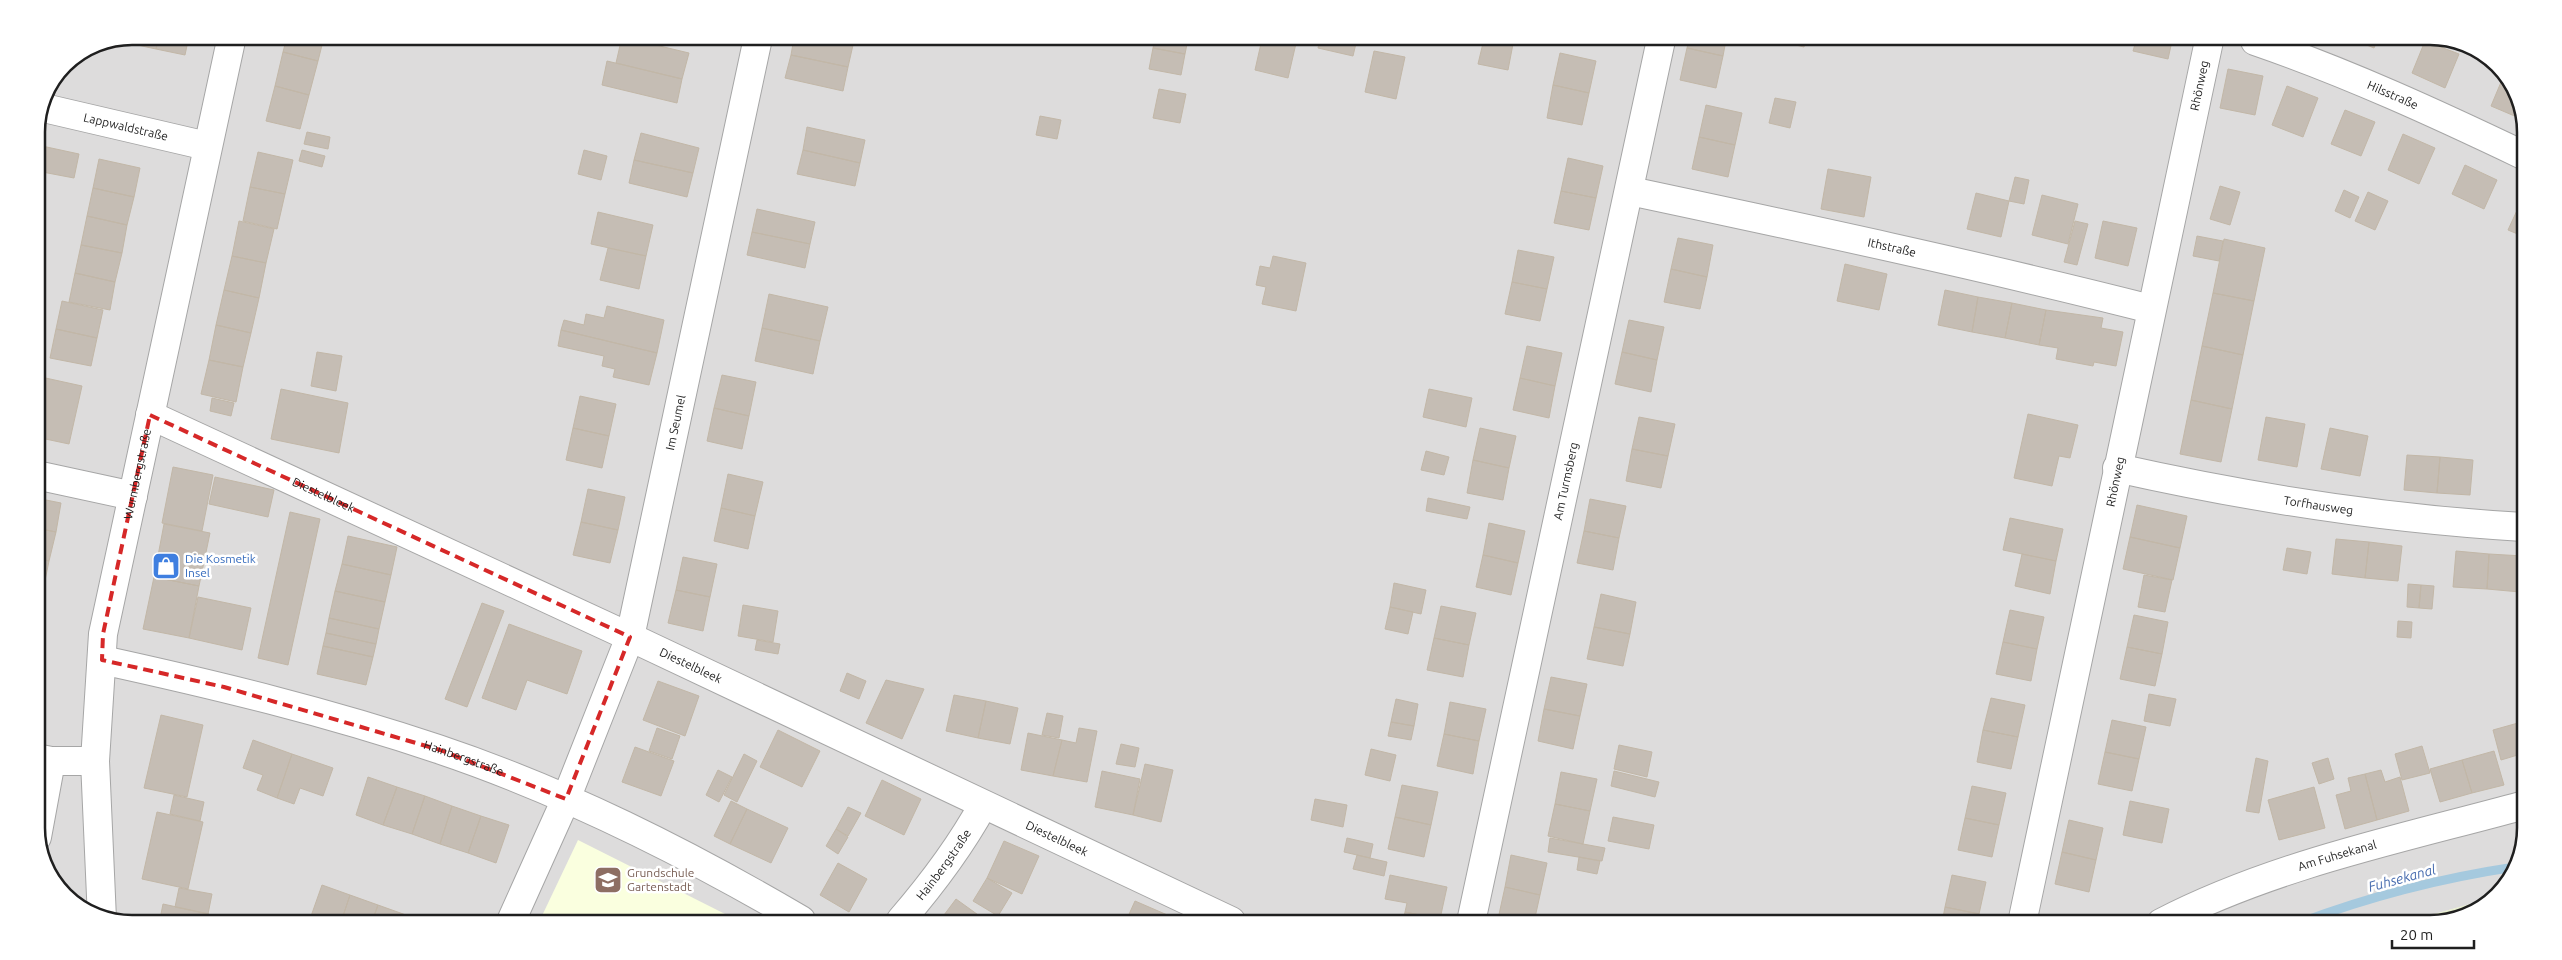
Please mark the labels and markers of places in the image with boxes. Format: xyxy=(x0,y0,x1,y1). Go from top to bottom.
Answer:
shop icon: Die Kosmetik Insel xyxy=(151,551,181,581)
place label: Die Kosmetik Insel xyxy=(185,552,256,579)
school or university icon: Grundschule Gartenstadt xyxy=(593,865,623,895)
place label: Grundschule Gartenstadt xyxy=(627,866,695,893)

